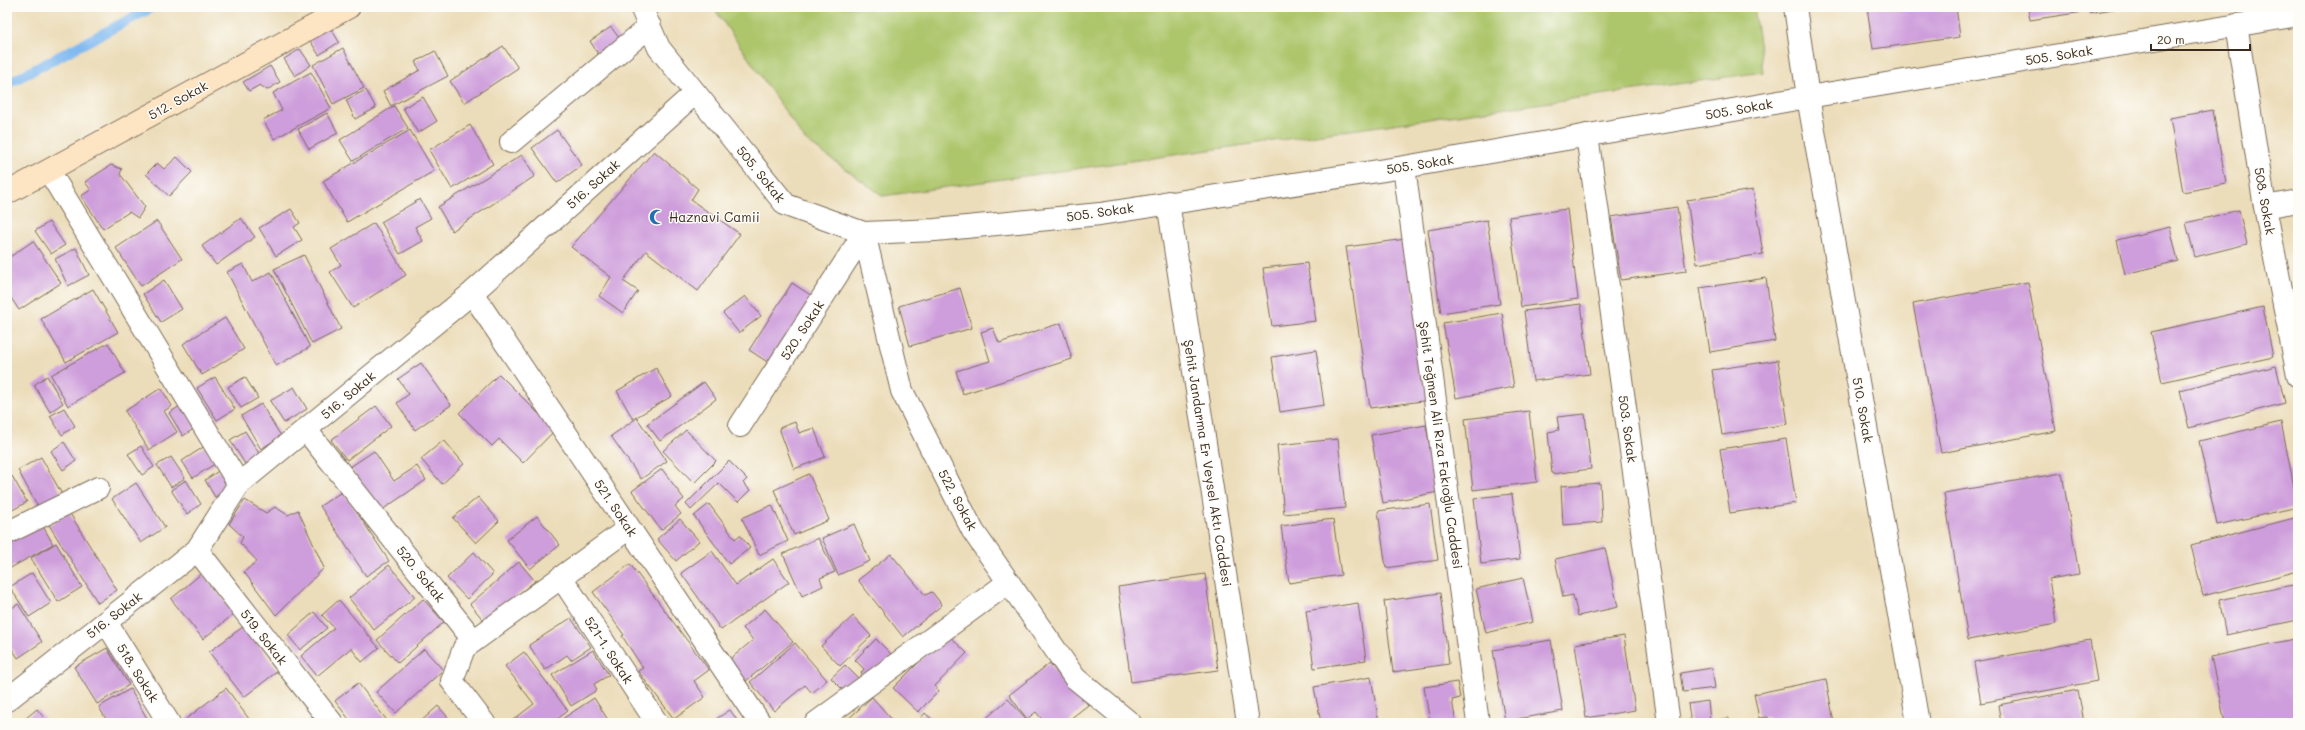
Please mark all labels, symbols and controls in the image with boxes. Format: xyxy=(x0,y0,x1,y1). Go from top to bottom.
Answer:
scale bar xyxy=(2151,26,2250,52)
text: 20 m xyxy=(2157,31,2185,47)
street label: 505. Sokak xyxy=(2024,41,2094,68)
street label: 512. Sokak xyxy=(145,76,211,123)
street label: 505. Sokak xyxy=(1704,94,1774,123)
street label: 505. Sokak xyxy=(733,142,789,206)
street label: 505. Sokak xyxy=(1385,150,1455,177)
street label: 516. Sokak xyxy=(562,155,623,212)
street label: 508. Sokak xyxy=(2251,166,2280,236)
street label: 505. Sokak xyxy=(1065,198,1135,225)
mosque icon: Haznavi Camii xyxy=(648,208,666,226)
place label: Haznavi Camii xyxy=(669,208,760,225)
street label: 520. Sokak xyxy=(776,297,827,363)
street label: Şehit Teğmen Ali Rıza Fakıoğlu Caddesi xyxy=(1416,320,1467,570)
street label: Şehit Jandarma Er Veysel Aktı Caddesi xyxy=(1181,338,1236,588)
street label: 516. Sokak xyxy=(317,367,379,422)
street label: 510. Sokak xyxy=(1849,376,1878,444)
street label: 503. Sokak xyxy=(1615,394,1642,464)
street label: 522. Sokak xyxy=(935,466,982,533)
street label: 521. Sokak xyxy=(591,476,642,540)
street label: 520. Sokak xyxy=(393,542,449,605)
street label: 516. Sokak xyxy=(82,587,145,642)
street label: 519. Sokak xyxy=(237,605,291,668)
street label: 521-1. Sokak xyxy=(581,613,638,687)
street label: 518. Sokak xyxy=(114,640,163,705)

